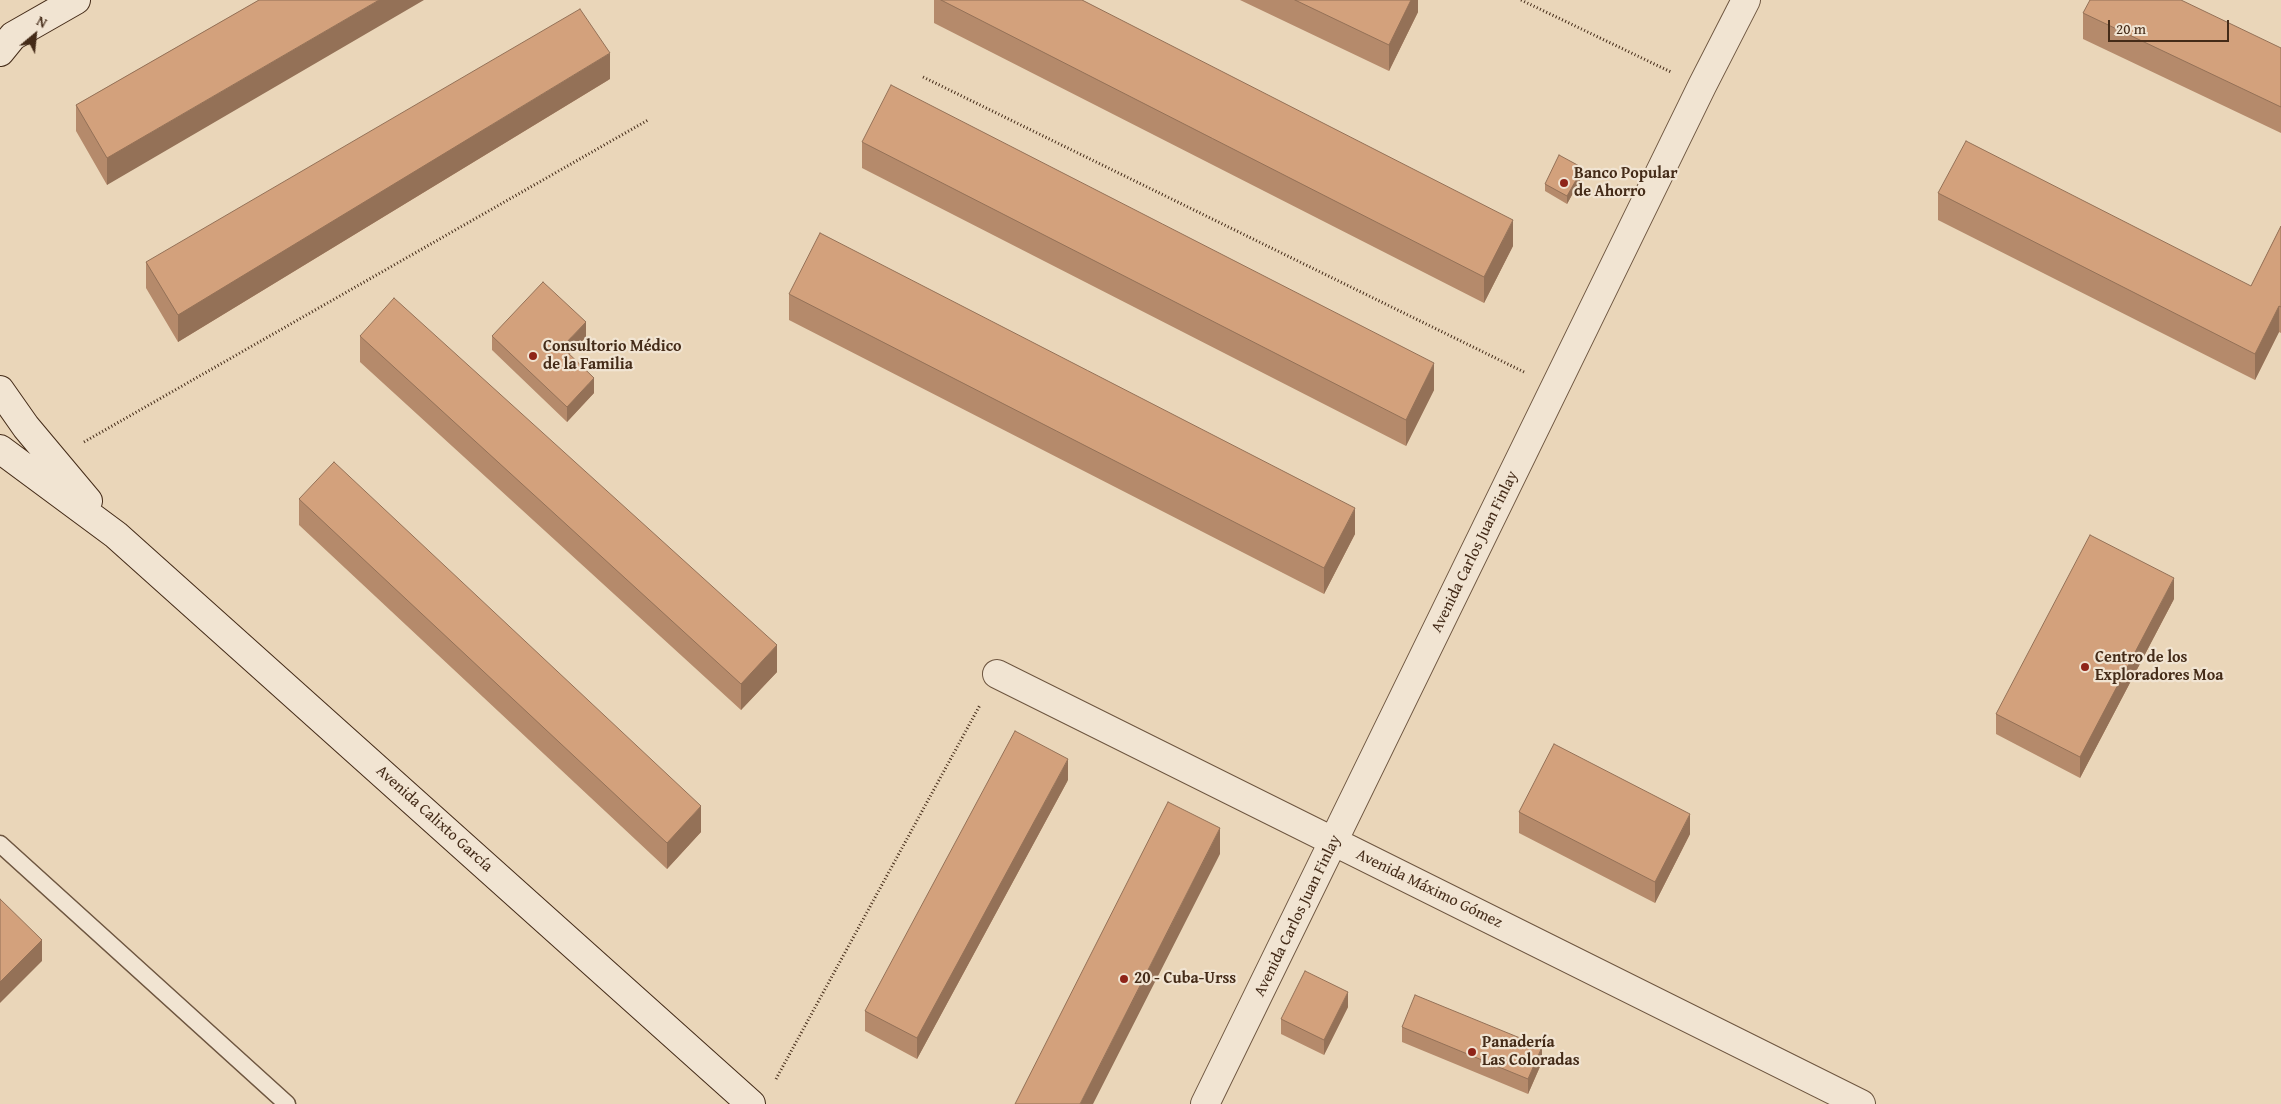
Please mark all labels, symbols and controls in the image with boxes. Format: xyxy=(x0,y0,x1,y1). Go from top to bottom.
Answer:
north arrow xyxy=(10,10,60,60)
scale bar xyxy=(2111,10,2232,42)
text: N xyxy=(33,11,51,33)
text: 20 m xyxy=(2116,18,2146,39)
place label: Banco Popular de Ahorro xyxy=(1574,164,1678,202)
marker: Banco Popular de Ahorro xyxy=(1558,177,1570,189)
place label: Consultorio Médico de la Familia xyxy=(543,337,682,375)
marker: Consultorio Médico de la Familia xyxy=(527,350,539,362)
street label: Avenida Carlos Juan Finlay xyxy=(1427,468,1523,636)
place label: Centro de los Exploradores Moa xyxy=(2095,648,2224,686)
marker: Centro de los Exploradores Moa xyxy=(2079,661,2091,673)
street label: Avenida Calixto García xyxy=(372,762,496,876)
street label: Avenida Carlos Juan Finlay xyxy=(1250,832,1346,1000)
street label: Avenida Máximo Gómez xyxy=(1353,845,1505,933)
place label: 20 - Cuba-Urss xyxy=(1134,969,1236,989)
marker: 20 - Cuba-Urss xyxy=(1118,973,1130,985)
place label: Panadería Las Coloradas xyxy=(1482,1033,1580,1071)
marker: Panadería Las Coloradas xyxy=(1466,1046,1478,1058)

